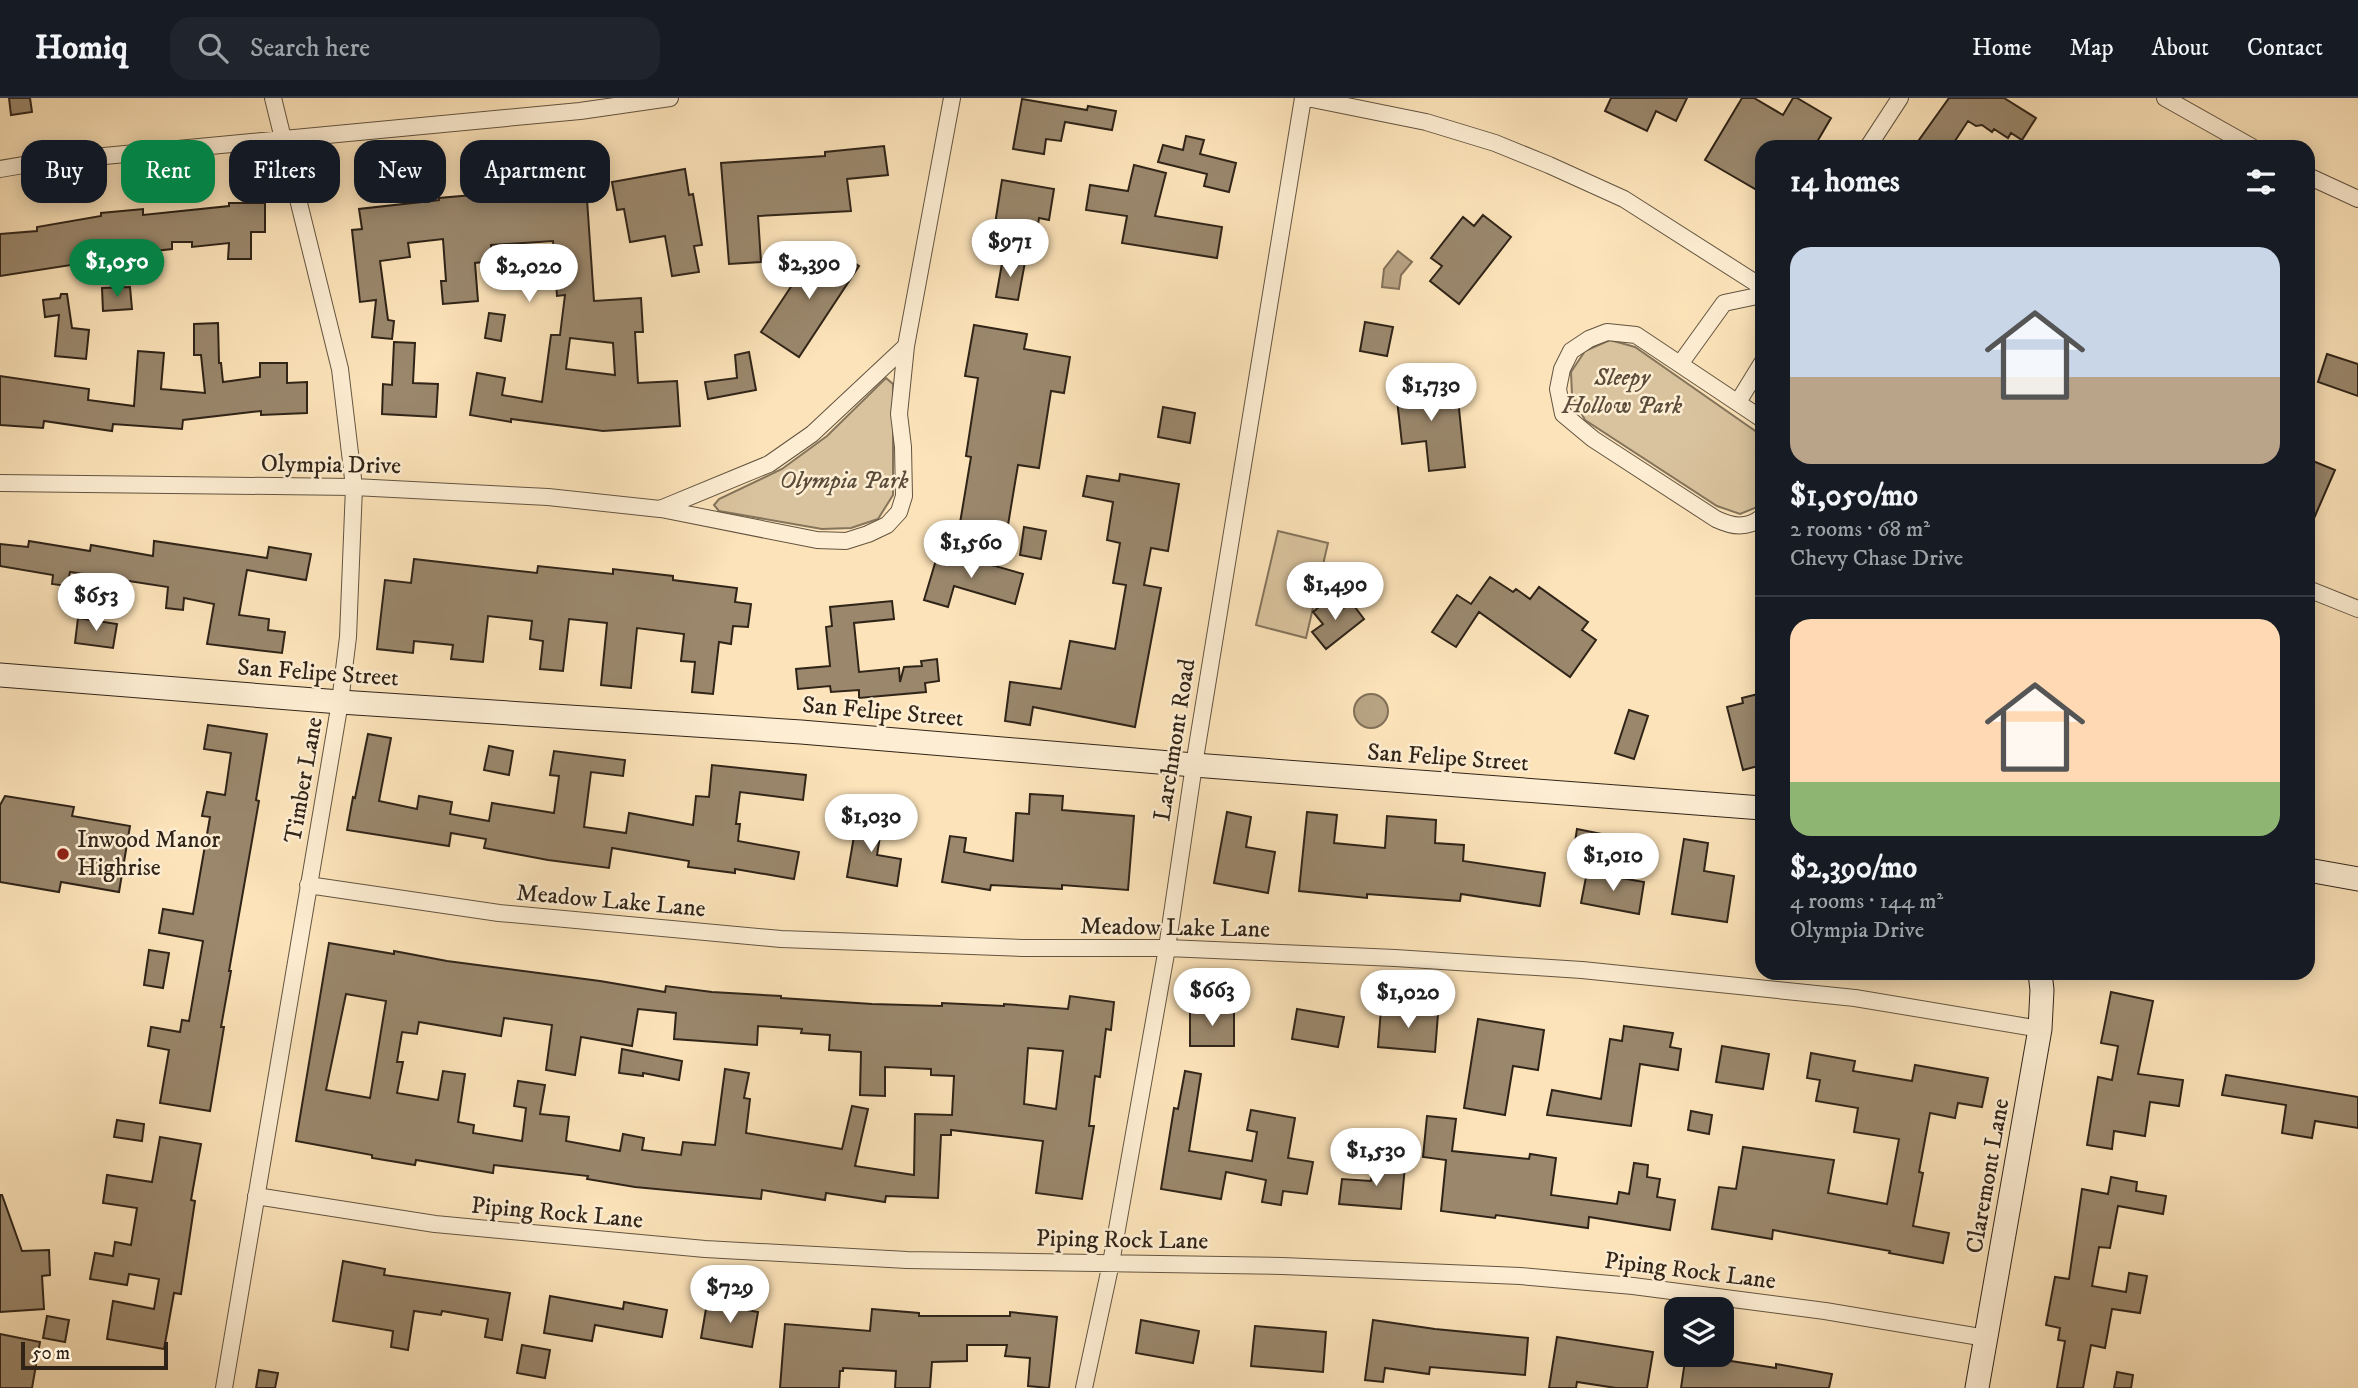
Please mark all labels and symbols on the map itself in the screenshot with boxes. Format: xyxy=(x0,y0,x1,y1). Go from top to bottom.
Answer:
pin: $971 xyxy=(969,220,1051,279)
pin: $1,050 xyxy=(60,240,174,299)
pin: $2,390 xyxy=(752,242,866,301)
pin: $2,020 xyxy=(472,244,586,304)
park label: Sleepy Hollow Park xyxy=(1561,363,1682,421)
pin: $1,730 xyxy=(1374,364,1488,423)
street label: Olympia Drive xyxy=(261,449,401,481)
park label: Olympia Park xyxy=(780,466,908,496)
pin: $1,560 xyxy=(914,520,1028,580)
pin: $1,490 xyxy=(1278,562,1392,622)
pin: $653 xyxy=(55,574,137,633)
street label: San Felipe Street xyxy=(236,652,400,694)
street label: Larchmont Road xyxy=(1147,657,1203,823)
street label: San Felipe Street xyxy=(801,690,965,734)
street label: Timber Lane xyxy=(278,715,330,845)
street label: San Felipe Street xyxy=(1366,737,1530,779)
pin: $1,030 xyxy=(814,794,928,854)
place label: Inwood Manor Highrise xyxy=(77,825,220,883)
pin: $1,010 xyxy=(1556,834,1670,893)
marker: Inwood Manor Highrise xyxy=(55,846,71,862)
street label: Meadow Lake Lane xyxy=(515,878,707,924)
street label: Meadow Lake Lane xyxy=(1080,911,1270,945)
pin: $663 xyxy=(1171,968,1253,1028)
pin: $1,020 xyxy=(1351,970,1465,1030)
street label: Claremont Lane xyxy=(1960,1096,2016,1256)
pin: $1,530 xyxy=(1319,1128,1433,1188)
street label: Piping Rock Lane xyxy=(470,1191,644,1235)
street label: Piping Rock Lane xyxy=(1035,1223,1209,1257)
street label: Piping Rock Lane xyxy=(1603,1246,1778,1296)
pin: $729 xyxy=(689,1266,771,1325)
scale bar xyxy=(21,1339,168,1371)

